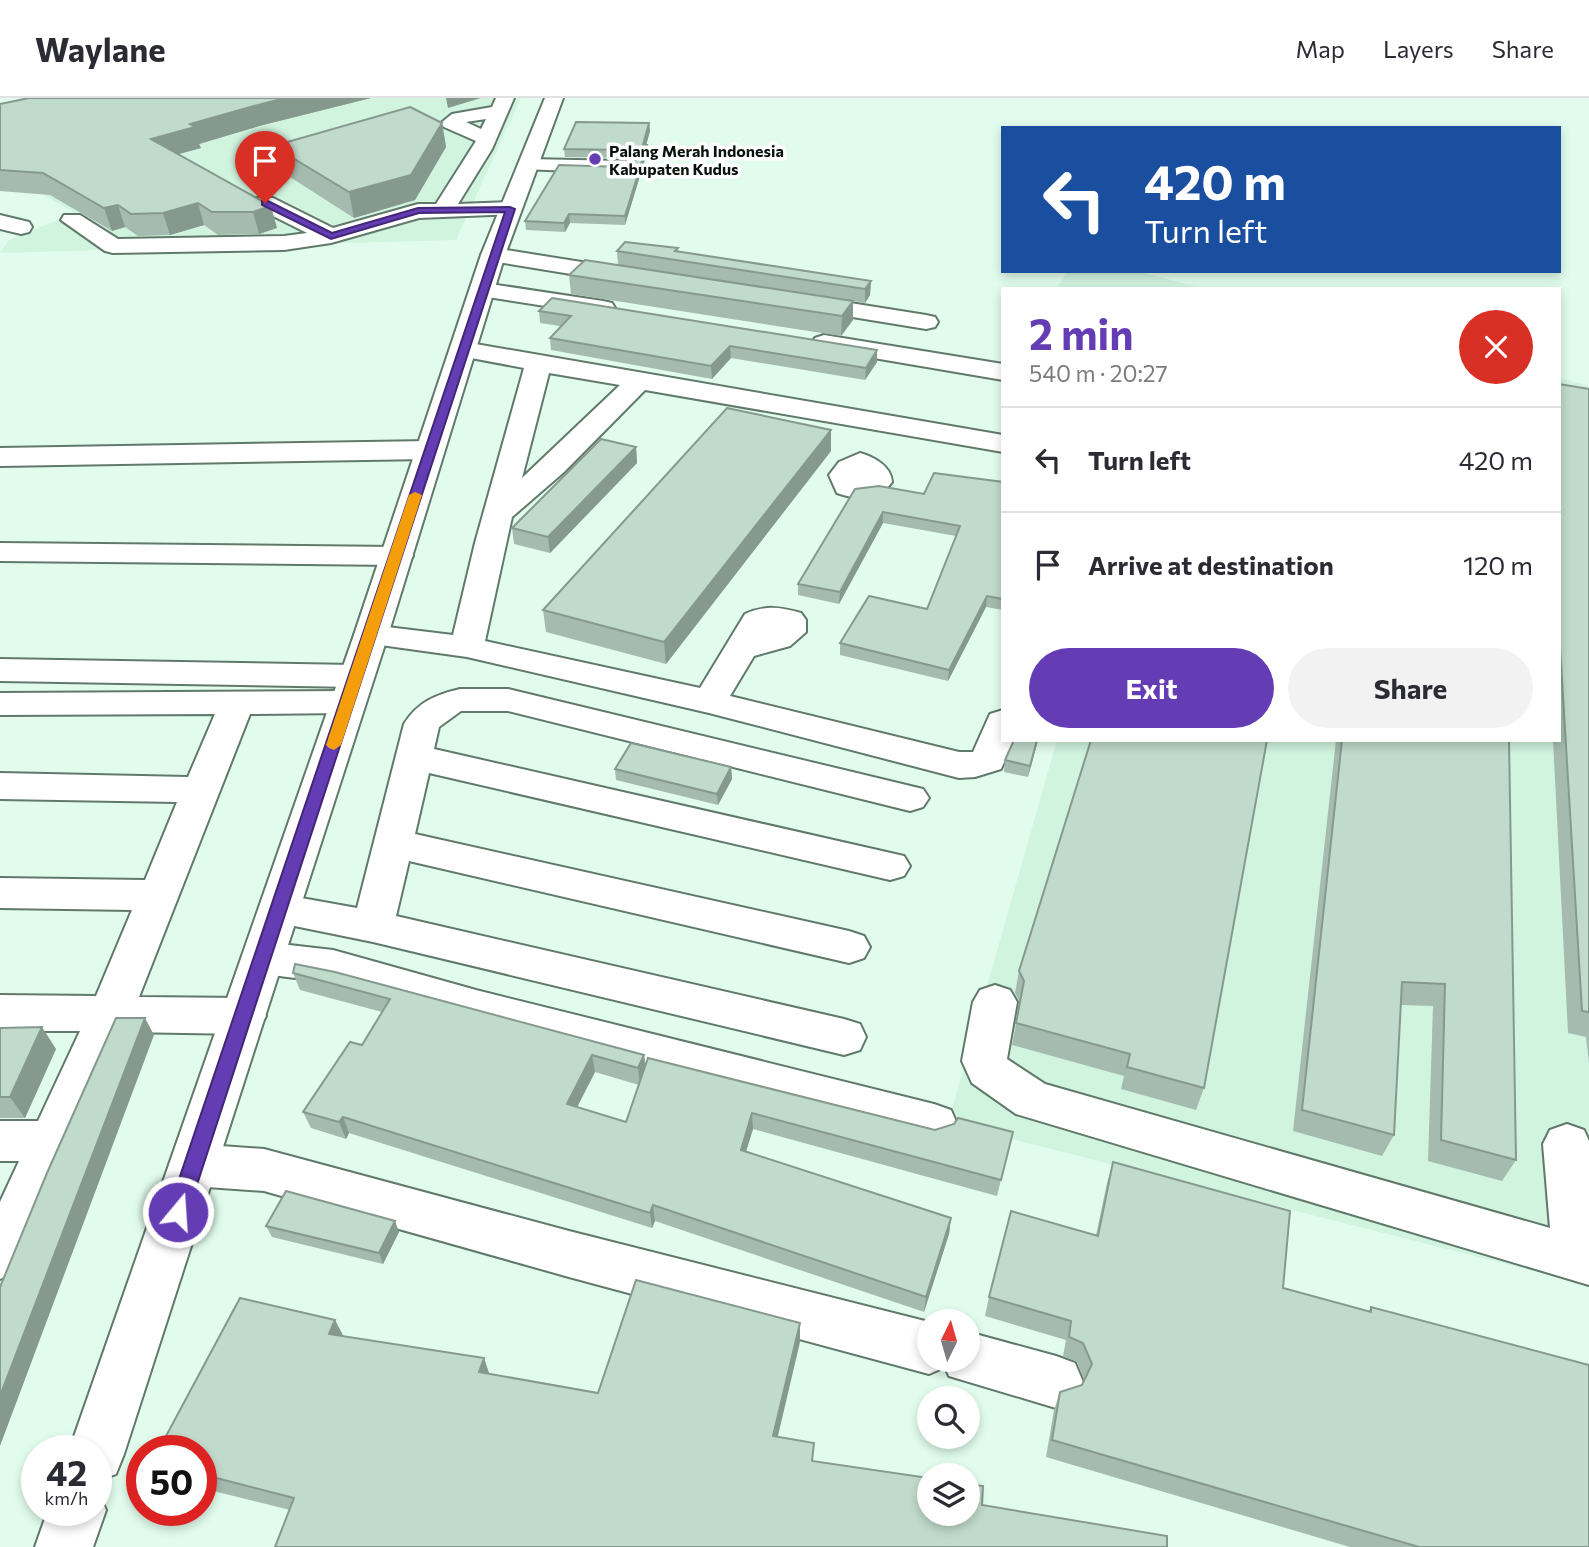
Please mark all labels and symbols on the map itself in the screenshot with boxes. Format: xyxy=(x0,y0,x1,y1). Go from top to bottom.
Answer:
pin xyxy=(235,131,295,203)
place label: Palang Merah Indonesia Kabupaten Kudus xyxy=(609,141,784,178)
marker: Palang Merah Indonesia Kabupaten Kudus xyxy=(587,151,603,167)
position arrow xyxy=(141,1175,215,1249)
north arrow xyxy=(917,1309,980,1372)
speed limit sign: 50 xyxy=(126,1435,217,1526)

